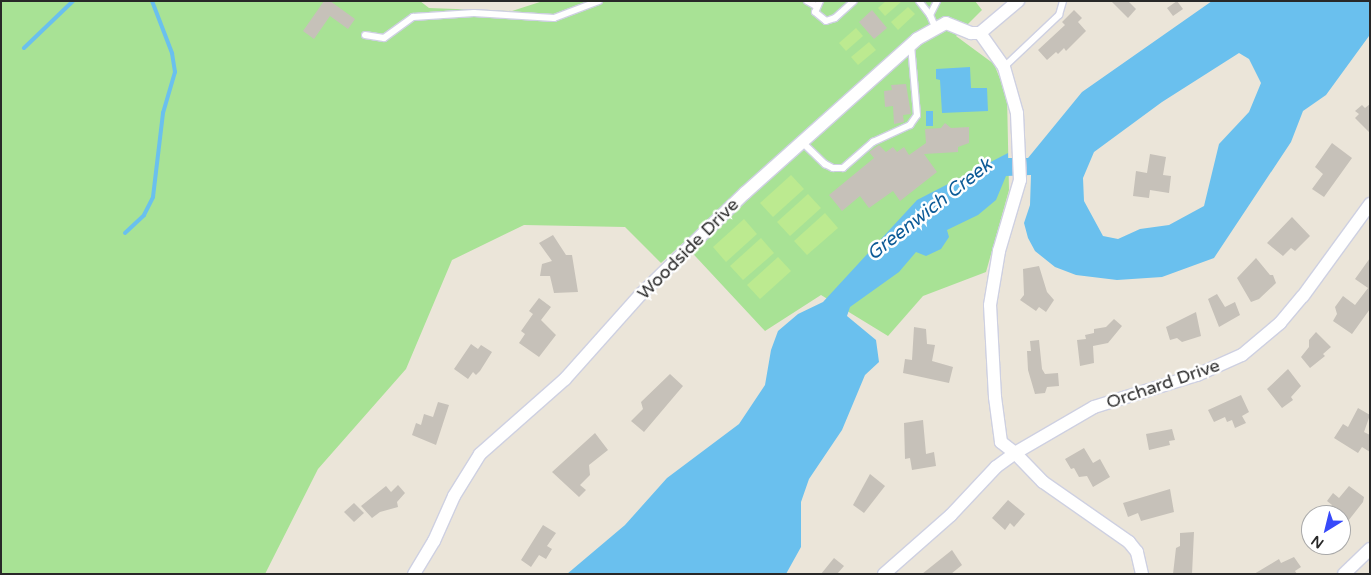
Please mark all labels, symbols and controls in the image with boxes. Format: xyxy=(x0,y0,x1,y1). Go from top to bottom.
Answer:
water label: Greenwich Creek xyxy=(863,154,997,266)
street label: Woodside Drive xyxy=(633,194,743,304)
street label: Orchard Drive xyxy=(1103,354,1223,414)
north arrow xyxy=(1301,505,1351,555)
text: N xyxy=(1308,532,1327,552)

